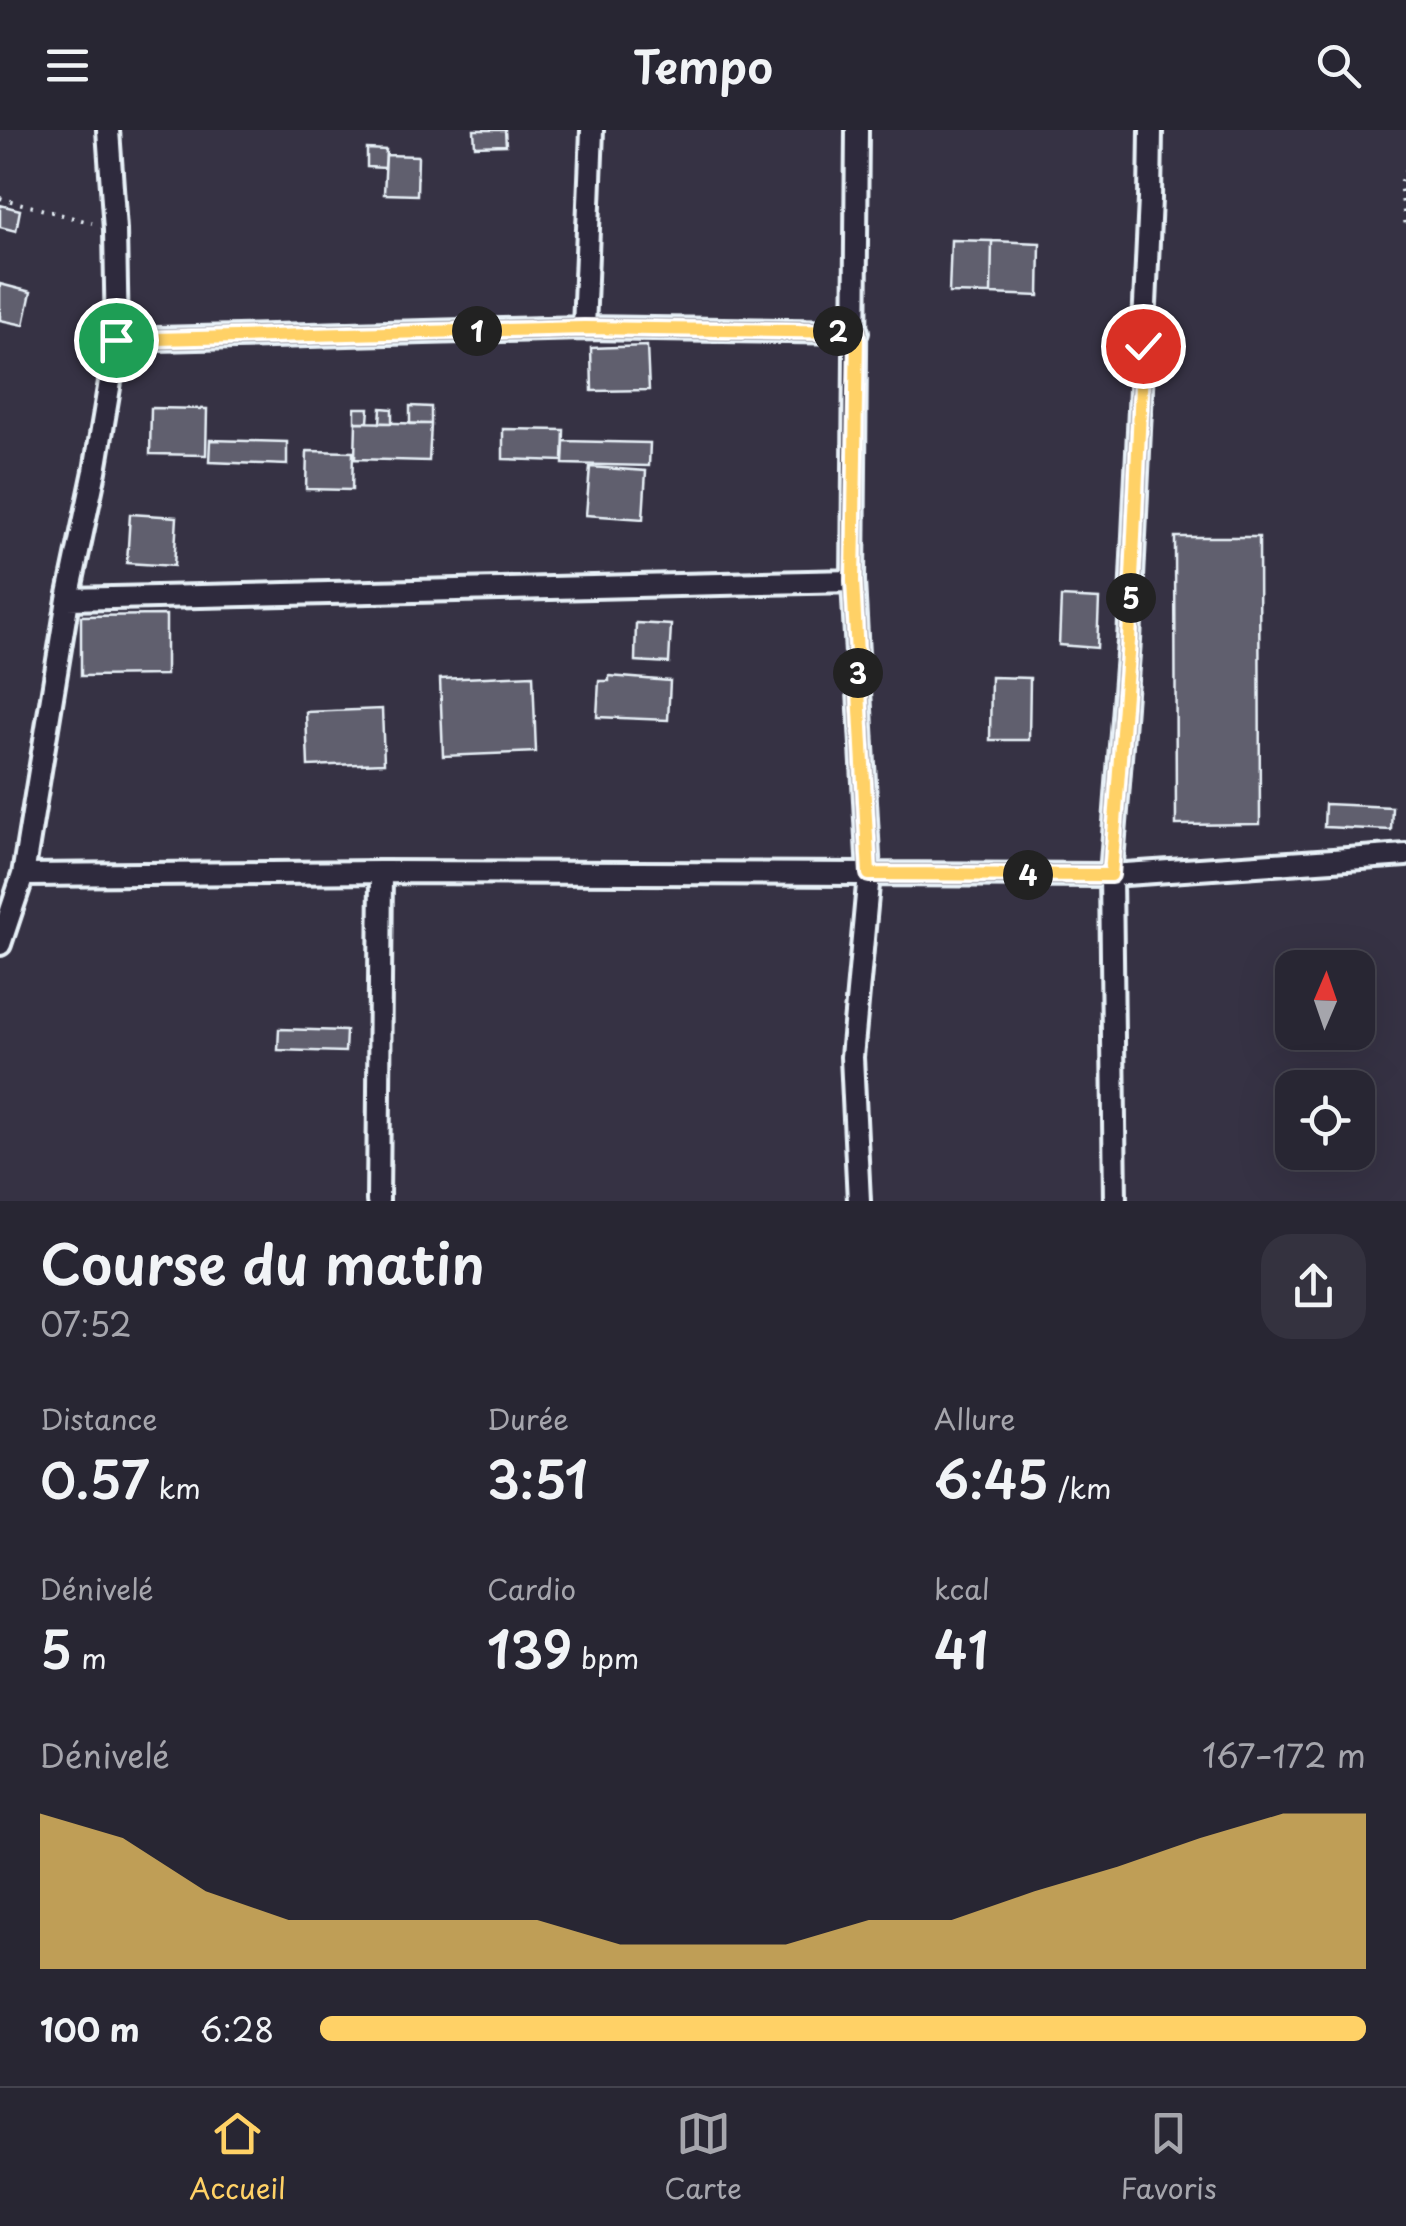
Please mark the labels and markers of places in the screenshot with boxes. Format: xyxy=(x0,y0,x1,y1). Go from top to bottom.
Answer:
pin xyxy=(74,298,159,383)
pin xyxy=(1101,304,1186,389)
pin: 1 xyxy=(452,306,502,356)
pin: 2 xyxy=(813,306,863,356)
pin: 5 xyxy=(1106,573,1156,623)
pin: 3 xyxy=(833,648,883,698)
pin: 4 xyxy=(1003,850,1053,900)

